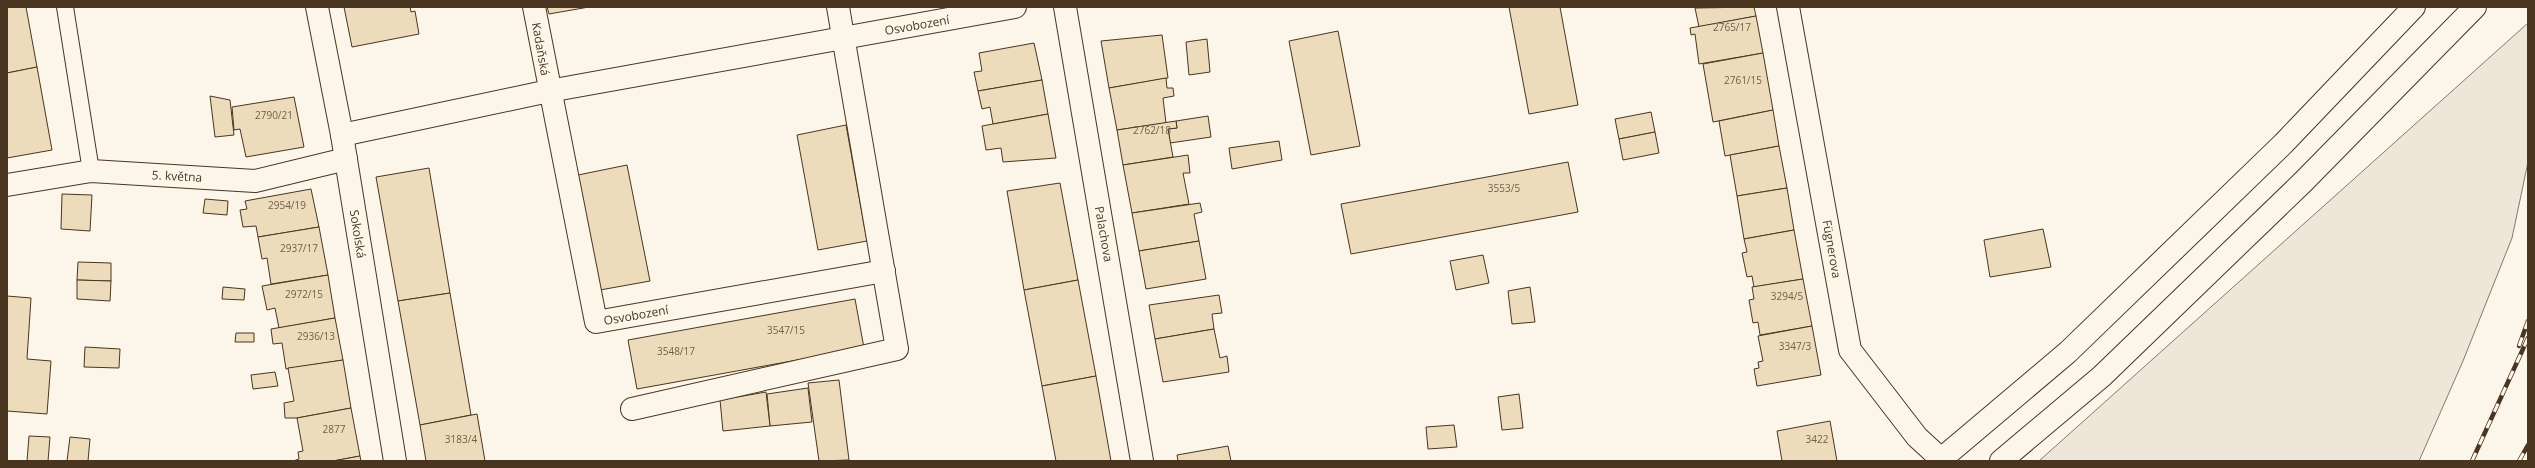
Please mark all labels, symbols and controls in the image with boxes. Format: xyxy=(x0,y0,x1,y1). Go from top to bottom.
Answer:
street label: Osvobození xyxy=(883,11,952,39)
house number: 2765/17 xyxy=(1713,20,1751,34)
street label: Kadaňská xyxy=(528,21,554,77)
house number: 2761/15 xyxy=(1724,73,1762,87)
house number: 2790/21 xyxy=(255,108,293,122)
house number: 2762/18 xyxy=(1133,123,1171,137)
street label: 5. května xyxy=(151,166,203,186)
house number: 3553/5 xyxy=(1488,181,1520,195)
house number: 2954/19 xyxy=(268,198,306,212)
street label: Palachova xyxy=(1091,205,1117,263)
street label: Sokolská xyxy=(346,208,370,260)
street label: Fügnerova xyxy=(1819,218,1845,280)
house number: 2937/17 xyxy=(280,241,318,255)
house number: 2972/15 xyxy=(285,287,323,301)
house number: 3294/5 xyxy=(1771,289,1803,303)
street label: Osvobození xyxy=(602,301,671,329)
house number: 3547/15 xyxy=(767,323,805,337)
house number: 2936/13 xyxy=(297,329,335,343)
house number: 3347/3 xyxy=(1779,339,1811,353)
house number: 3548/17 xyxy=(657,344,695,358)
house number: 2877 xyxy=(323,422,346,436)
house number: 3183/4 xyxy=(445,432,477,446)
house number: 3422 xyxy=(1806,432,1829,446)

